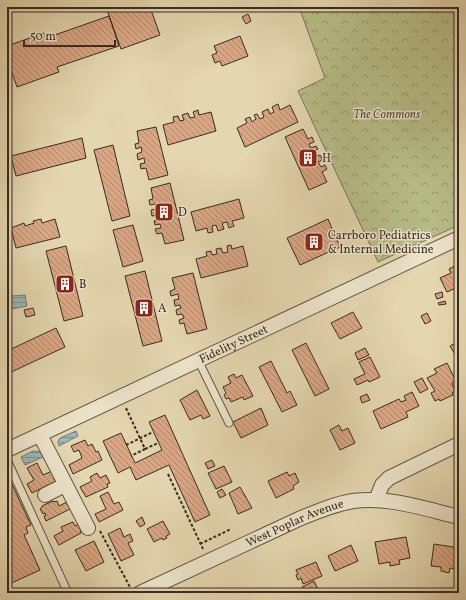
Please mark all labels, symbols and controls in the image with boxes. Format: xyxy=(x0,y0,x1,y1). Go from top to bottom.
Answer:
scale bar xyxy=(24,22,115,48)
text: 50 m xyxy=(30,29,56,45)
park label: The Commons xyxy=(354,107,421,123)
building icon: H xyxy=(297,147,319,169)
place label: H xyxy=(322,151,331,167)
building icon: D xyxy=(153,201,175,223)
place label: D xyxy=(178,205,187,221)
place label: Carrboro Pediatrics & Internal Medicine xyxy=(328,228,434,258)
building icon: Carrboro Pediatrics & Internal Medicine xyxy=(303,231,325,253)
building icon: B xyxy=(54,273,76,295)
place label: B xyxy=(79,277,86,293)
building icon: A xyxy=(133,297,155,319)
place label: A xyxy=(158,301,167,317)
street label: Fidelity Street xyxy=(197,322,271,368)
street label: West Poplar Avenue xyxy=(244,496,346,551)

